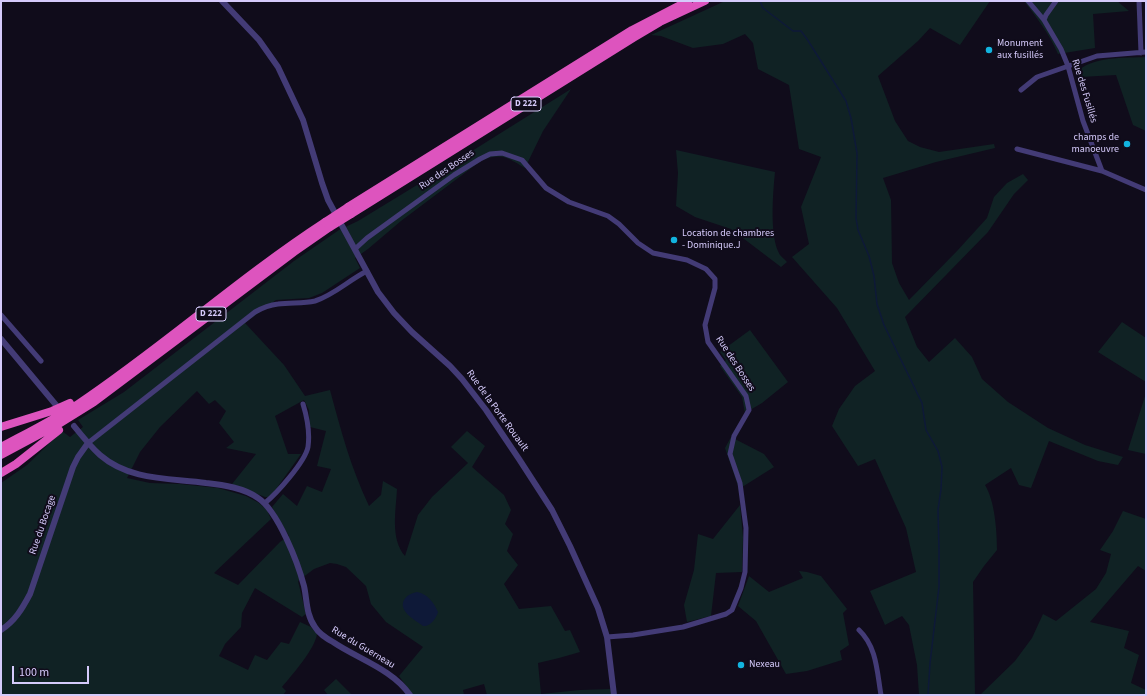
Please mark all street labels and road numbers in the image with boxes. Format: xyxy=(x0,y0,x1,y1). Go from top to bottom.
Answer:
street label: Rue des Fusillés xyxy=(1069,58,1099,124)
road number: D 222 xyxy=(511,97,541,111)
street label: Rue des Bosses xyxy=(417,147,477,193)
road number: D 222 xyxy=(196,307,226,321)
street label: Rue des Bosses xyxy=(713,334,757,394)
street label: Rue de la Porte Rouault xyxy=(463,368,531,454)
street label: Rue du Bocage xyxy=(27,494,59,556)
street label: Rue du Guerneau xyxy=(329,624,397,672)

